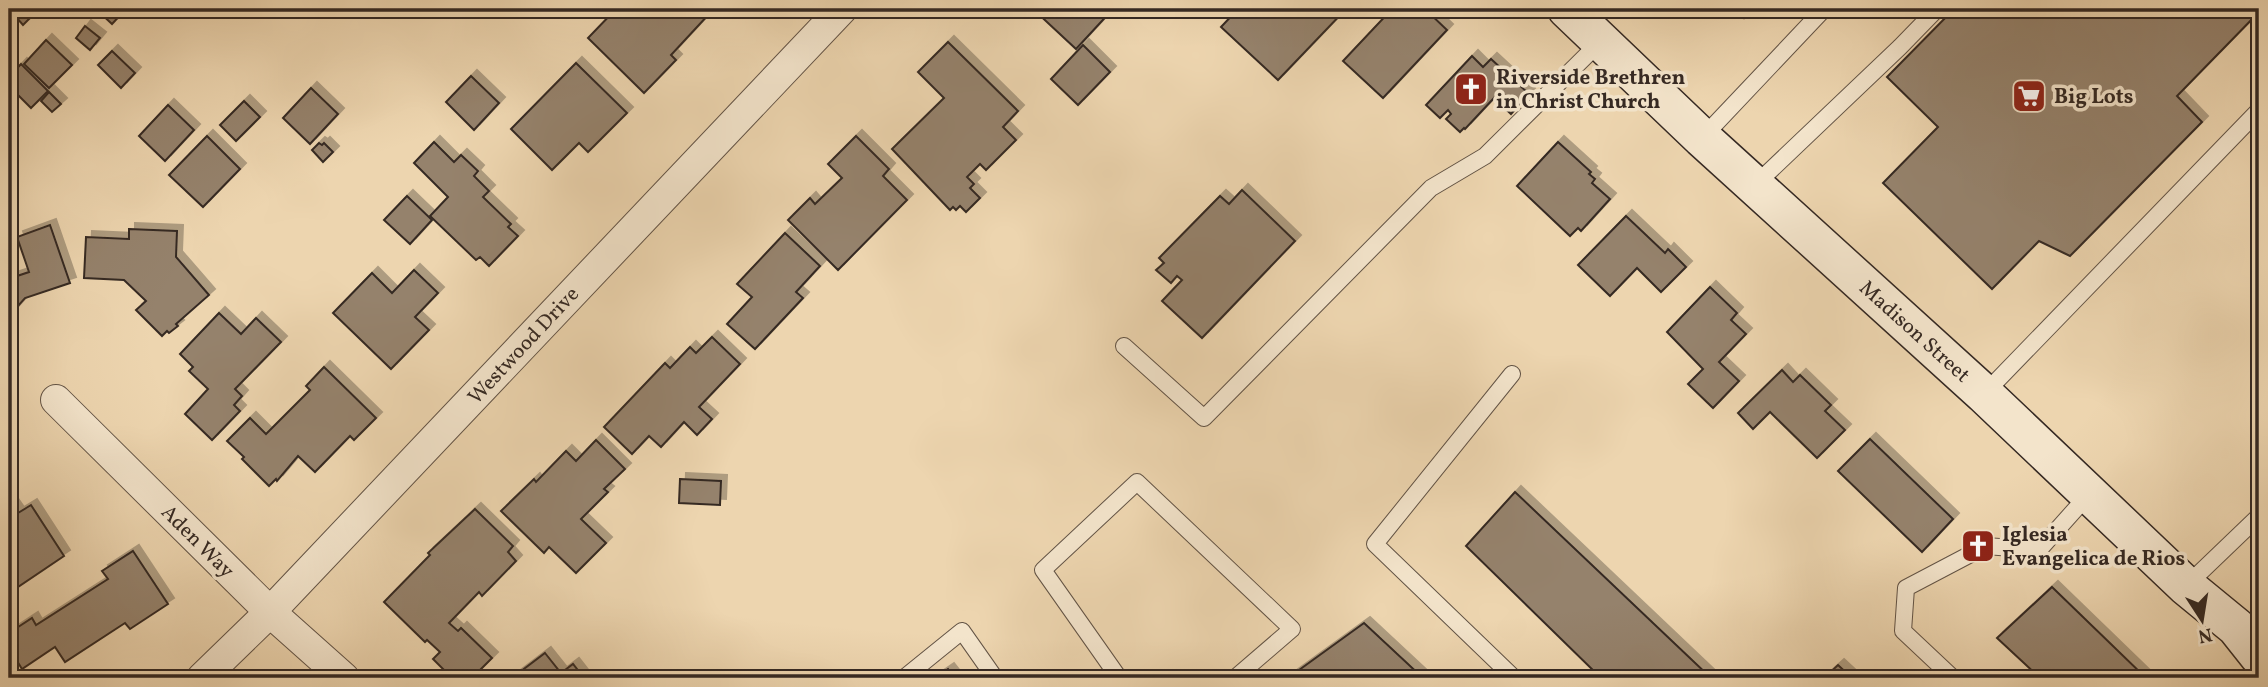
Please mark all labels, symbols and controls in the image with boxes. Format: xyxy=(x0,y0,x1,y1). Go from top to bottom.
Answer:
place label: Riverside Brethren in Christ Church xyxy=(1496,64,1686,117)
church icon: Riverside Brethren in Christ Church xyxy=(1452,70,1490,108)
supermarket icon: Big Lots xyxy=(2010,77,2048,115)
place label: Big Lots xyxy=(2054,83,2133,112)
street label: Madison Street xyxy=(1852,274,1976,390)
street label: Westwood Drive xyxy=(462,281,586,411)
street label: Aden Way xyxy=(154,499,241,586)
place label: Iglesia Evangelica de Rios xyxy=(2002,521,2185,574)
church icon: Iglesia Evangelica de Rios xyxy=(1959,527,1997,565)
north arrow xyxy=(2166,586,2236,656)
text: N xyxy=(2195,621,2215,649)

